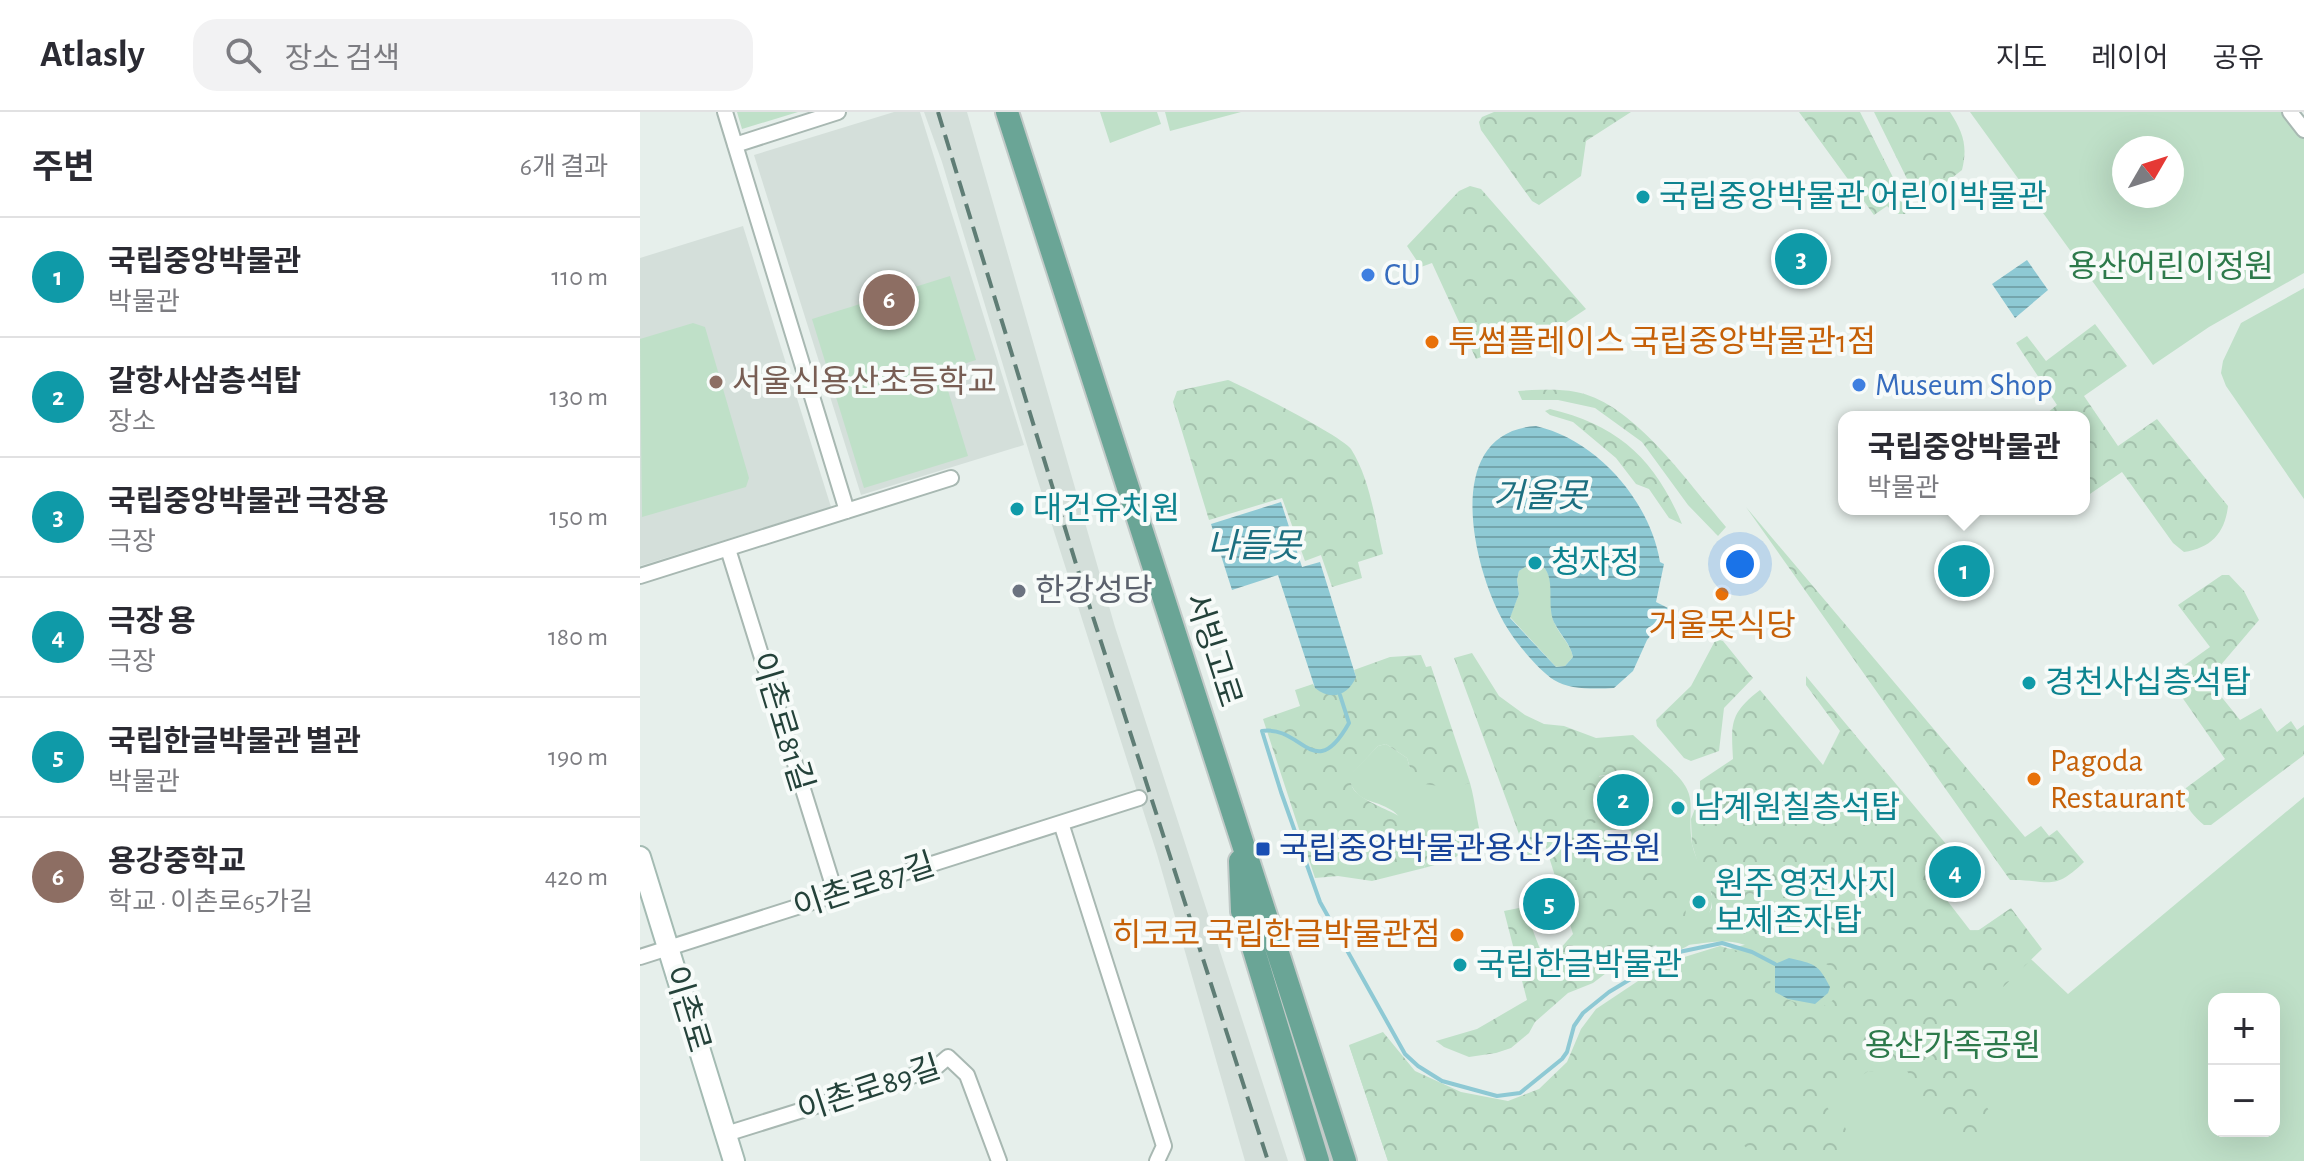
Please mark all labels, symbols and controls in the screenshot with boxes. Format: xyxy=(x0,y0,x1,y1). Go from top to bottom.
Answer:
search box xyxy=(193,19,753,91)
icon: search xyxy=(221,33,265,77)
text: Atlasly xyxy=(40,36,145,74)
text: 장소 검색 xyxy=(285,44,400,74)
text: 지도 xyxy=(1996,45,2047,73)
text: 레이어 xyxy=(2091,45,2168,73)
text: 공유 xyxy=(2212,45,2264,73)
north arrow xyxy=(2112,136,2184,208)
text: 주변 xyxy=(32,151,95,185)
text: 6개 결과 xyxy=(520,154,608,180)
place label: 국립중앙박물관 어린이박물관 xyxy=(1659,180,2047,213)
marker: 국립중앙박물관 어린이박물관 xyxy=(1634,188,1652,206)
pin: 3 xyxy=(1775,229,1827,289)
text: 국립중앙박물관 xyxy=(108,247,301,277)
park label: 용산어린이정원 xyxy=(2068,250,2274,283)
place label: CU xyxy=(1384,259,1421,291)
text: 1 xyxy=(53,264,63,290)
text: 110 m xyxy=(551,264,608,290)
marker: CU xyxy=(1359,266,1377,284)
pin: 6 xyxy=(863,270,915,330)
text: 박물관 xyxy=(108,289,180,315)
place label: 투썸플레이스 국립중앙박물관1점 xyxy=(1448,325,1876,358)
marker: 투썸플레이스 국립중앙박물관1점 xyxy=(1423,333,1441,351)
place label: 서울신용산초등학교 xyxy=(732,365,997,398)
text: 갈항사삼층석탑 xyxy=(108,367,301,397)
place label: Museum Shop xyxy=(1875,369,2053,401)
marker: 서울신용산초등학교 xyxy=(707,373,725,391)
marker: Museum Shop xyxy=(1850,376,1868,394)
text: 2 xyxy=(52,384,64,410)
text: 130 m xyxy=(550,384,608,410)
text: 장소 xyxy=(108,409,156,435)
popup xyxy=(1838,411,2090,515)
text: 국립중앙박물관 xyxy=(1867,433,2061,463)
text: 박물관 xyxy=(1867,475,1939,501)
water label: 거울못 xyxy=(1493,478,1589,514)
text: 국립중앙박물관 극장용 xyxy=(108,487,389,517)
place label: 대건유치원 xyxy=(1033,492,1180,525)
marker: 대건유치원 xyxy=(1008,500,1026,518)
text: 3 xyxy=(52,504,64,530)
text: 150 m xyxy=(549,504,608,530)
water label: 나들못 xyxy=(1207,528,1303,564)
text: 극장 xyxy=(108,529,156,555)
pin: 1 xyxy=(1938,541,1990,601)
your location xyxy=(1720,544,1760,584)
place label: 청자정 xyxy=(1551,546,1639,579)
marker: 청자정 xyxy=(1526,554,1544,572)
place label: 한강성당 xyxy=(1035,574,1153,607)
marker: 한강성당 xyxy=(1010,582,1028,600)
marker: 거울못식당 xyxy=(1713,585,1731,603)
street label: 서빙고로 xyxy=(1180,589,1247,711)
text: 극장 용 xyxy=(108,607,195,637)
place label: 거울못식당 xyxy=(1648,609,1796,642)
text: 4 xyxy=(51,624,65,650)
text: 180 m xyxy=(548,624,608,650)
street label: 이촌로81길 xyxy=(746,648,819,796)
text: 극장 xyxy=(108,649,156,675)
place label: 경천사십층석탑 xyxy=(2045,666,2251,699)
marker: 경천사십층석탑 xyxy=(2020,674,2038,692)
text: 국립한글박물관 별관 xyxy=(108,727,361,757)
text: 5 xyxy=(52,744,64,770)
text: 190 m xyxy=(548,744,608,770)
place label: Pagoda Restaurant xyxy=(2050,745,2185,814)
text: 박물관 xyxy=(108,769,180,795)
pin: 2 xyxy=(1597,770,1649,830)
marker: Pagoda Restaurant xyxy=(2025,770,2043,788)
place label: 남계원칠층석탑 xyxy=(1694,791,1900,824)
marker: 남계원칠층석탑 xyxy=(1669,799,1687,817)
place label: 국립중앙박물관용산가족공원 xyxy=(1279,832,1662,865)
marker: 국립중앙박물관용산가족공원 xyxy=(1254,840,1272,858)
pin: 4 xyxy=(1929,842,1981,902)
text: 용강중학교 xyxy=(108,847,246,877)
street label: 이촌로87길 xyxy=(789,847,939,924)
text: 6 xyxy=(52,864,64,890)
text: 420 m xyxy=(545,864,608,890)
place label: 원주 영전사지 보제존자탑 xyxy=(1715,867,1897,937)
pin: 5 xyxy=(1523,874,1575,934)
text: 학교 · 이촌로65가길 xyxy=(108,889,313,915)
marker: 원주 영전사지 보제존자탑 xyxy=(1690,893,1708,911)
place label: 히코코 국립한글박물관점 xyxy=(1112,918,1441,951)
marker: 히코코 국립한글박물관점 xyxy=(1448,926,1466,944)
place label: 국립한글박물관 xyxy=(1476,948,1682,981)
marker: 국립한글박물관 xyxy=(1451,956,1469,974)
street label: 이촌로 xyxy=(659,962,716,1056)
map controls xyxy=(2208,993,2280,1137)
button: + xyxy=(2208,993,2280,1065)
park label: 용산가족공원 xyxy=(1865,1029,2041,1062)
street label: 이촌로89길 xyxy=(793,1050,944,1127)
button: − xyxy=(2208,1065,2280,1137)

